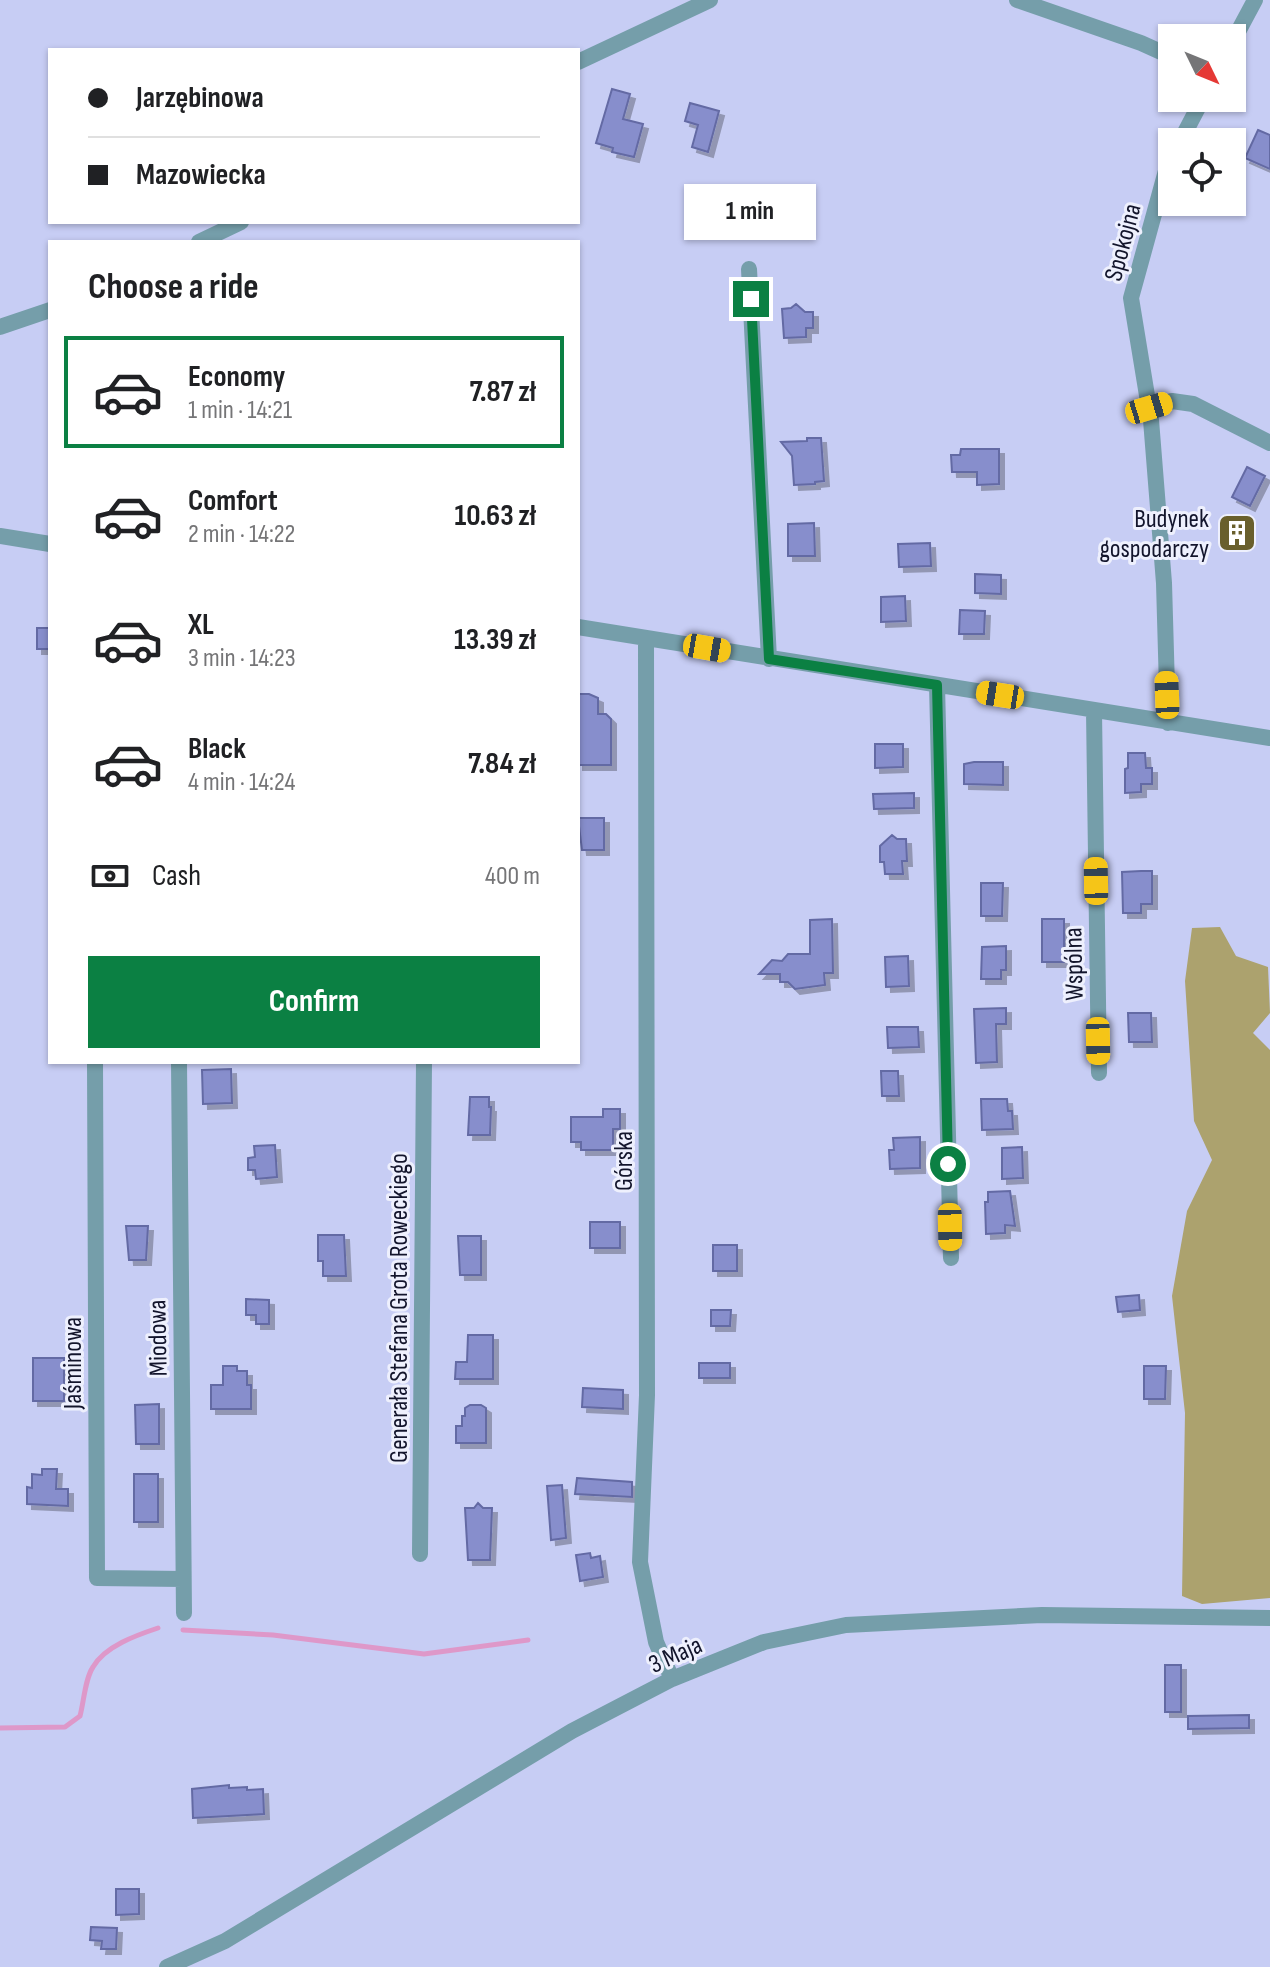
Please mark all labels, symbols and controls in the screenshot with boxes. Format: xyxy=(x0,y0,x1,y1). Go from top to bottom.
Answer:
north arrow xyxy=(1158,24,1246,112)
map controls xyxy=(1158,24,1246,216)
text: Jarzębinowa xyxy=(136,80,264,116)
button: locate xyxy=(1158,128,1246,216)
text: Mazowiecka xyxy=(136,157,266,193)
callout: 1 min xyxy=(685,183,817,239)
text: 1 min xyxy=(726,196,774,227)
street label: Spokojna xyxy=(1098,200,1149,284)
text: Choose a ride xyxy=(88,266,259,309)
route end xyxy=(733,281,769,317)
icon: car xyxy=(92,356,164,428)
text: Economy xyxy=(188,359,285,395)
text: 7.87 zł xyxy=(469,374,536,410)
car xyxy=(1123,390,1175,426)
text: 1 min · 14:21 xyxy=(188,395,292,426)
icon: car xyxy=(92,480,164,552)
text: Comfort xyxy=(188,483,278,519)
text: 10.63 zł xyxy=(454,498,536,534)
place label: Budynek gospodarczy xyxy=(1099,504,1209,565)
building icon: Budynek gospodarczy xyxy=(1216,512,1258,554)
text: 2 min · 14:22 xyxy=(188,519,295,550)
icon: car xyxy=(92,604,164,676)
text: XL xyxy=(188,607,214,643)
text: 13.39 zł xyxy=(454,622,536,658)
car xyxy=(681,632,733,664)
text: 3 min · 14:23 xyxy=(188,643,296,674)
car xyxy=(1154,671,1180,719)
car xyxy=(974,679,1026,711)
icon: car xyxy=(92,728,164,800)
text: Black xyxy=(188,731,246,767)
text: 7.84 zł xyxy=(468,746,536,782)
text: 4 min · 14:24 xyxy=(188,767,295,798)
icon: cash xyxy=(88,854,132,898)
car xyxy=(1084,857,1108,905)
text: Cash xyxy=(152,858,201,894)
text: 400 m xyxy=(485,861,540,892)
street label: Wspólna xyxy=(1058,927,1091,1001)
button: Confirm xyxy=(88,956,540,1048)
car xyxy=(1086,1017,1110,1065)
street label: Górska xyxy=(609,1131,640,1191)
route start xyxy=(930,1146,966,1182)
street label: Generała Stefana Grota Roweckiego xyxy=(384,1153,415,1463)
car xyxy=(938,1203,962,1251)
street label: Miodowa xyxy=(142,1299,175,1377)
street label: Jaśminowa xyxy=(58,1317,89,1410)
street label: 3 Maja xyxy=(644,1630,707,1681)

